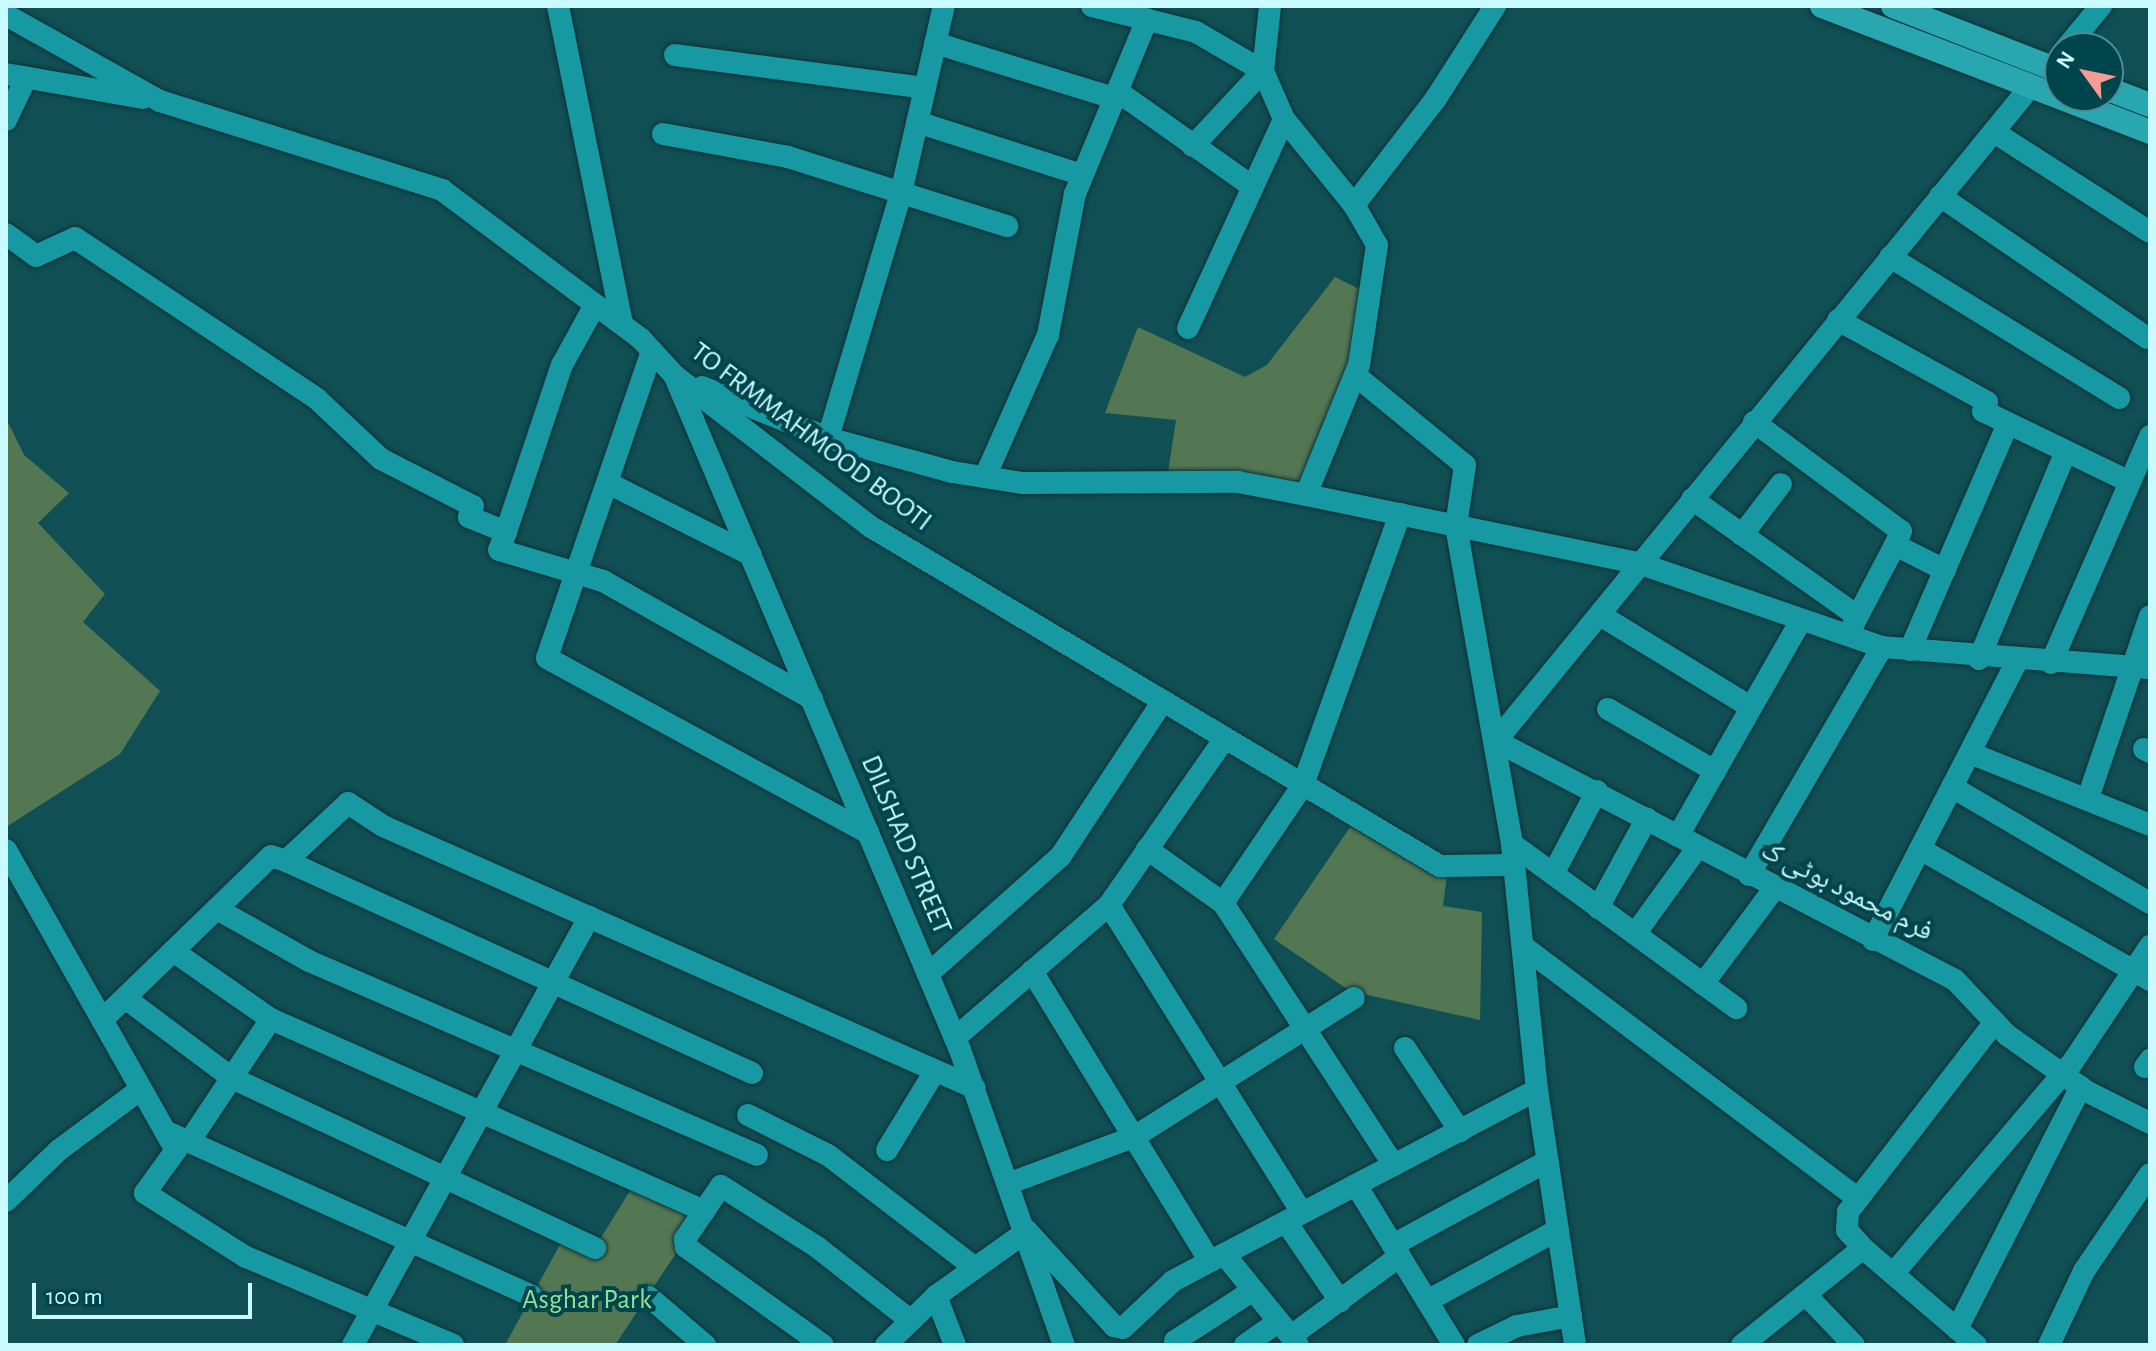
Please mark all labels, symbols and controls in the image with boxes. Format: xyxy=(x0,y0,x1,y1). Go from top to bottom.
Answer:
north arrow xyxy=(2044,32,2124,112)
text: N xyxy=(2052,48,2079,72)
street label: TO FRMMAHMOOD BOOTI xyxy=(684,335,938,539)
street label: DILSHAD STREET xyxy=(853,750,959,940)
street label: فرم محمود بوٹی ک xyxy=(1756,833,1938,949)
scale bar xyxy=(36,1267,256,1317)
park label: Asghar Park xyxy=(522,1283,652,1317)
text: 100 m xyxy=(46,1285,103,1309)

